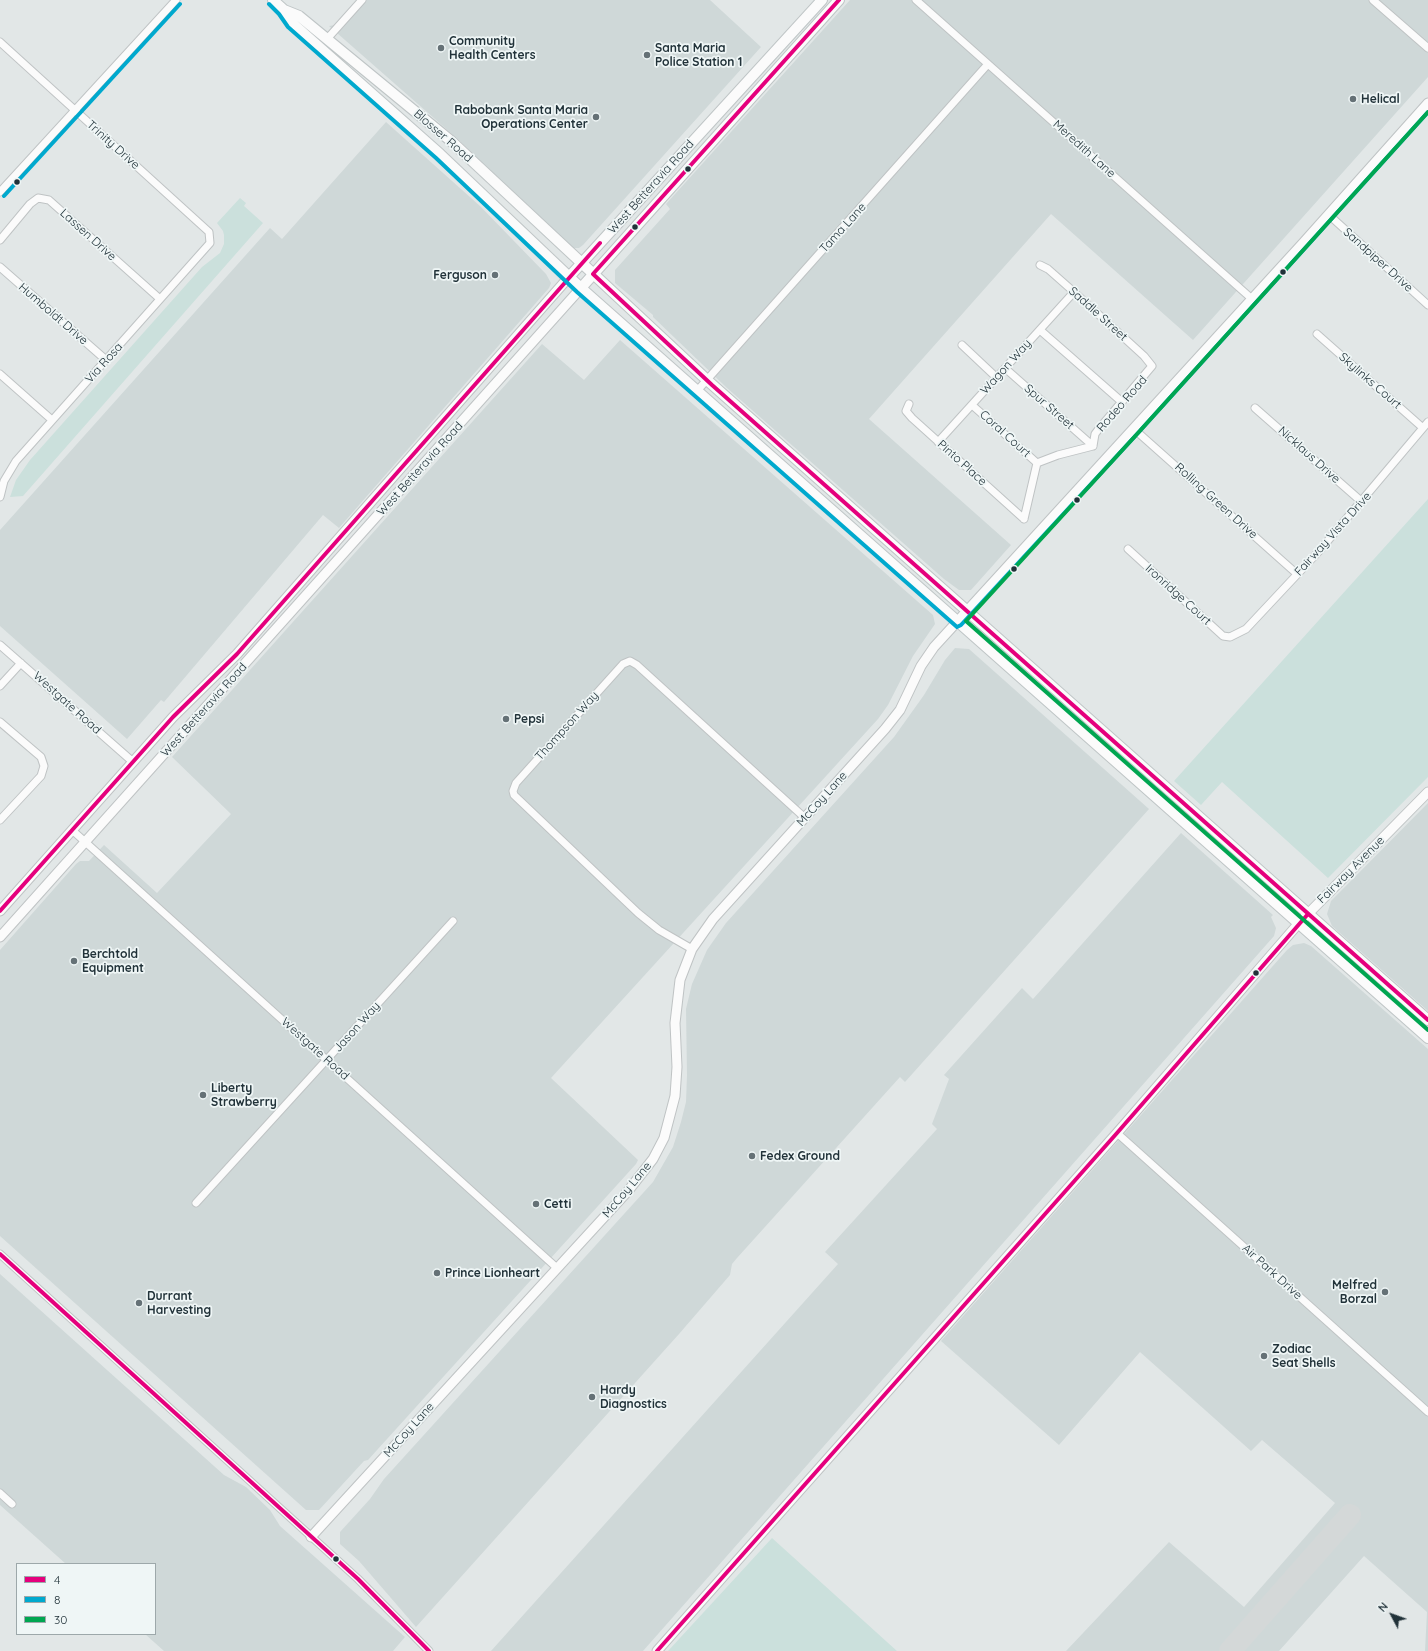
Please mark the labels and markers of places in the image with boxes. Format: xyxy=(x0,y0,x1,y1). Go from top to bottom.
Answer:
place label: Community Health Centers xyxy=(449,34,535,62)
place label: Santa Maria Police Station 1 xyxy=(655,41,742,69)
marker: Community Health Centers xyxy=(436,43,446,53)
marker: Santa Maria Police Station 1 xyxy=(642,50,652,60)
place label: Helical xyxy=(1361,92,1400,106)
marker: Helical xyxy=(1348,94,1358,104)
place label: Rabobank Santa Maria Operations Center xyxy=(454,103,588,131)
marker: Rabobank Santa Maria Operations Center xyxy=(591,112,601,122)
unlabelled marker xyxy=(683,164,693,174)
unlabelled marker xyxy=(12,177,22,187)
unlabelled marker xyxy=(630,222,640,232)
unlabelled marker xyxy=(1278,267,1288,277)
place label: Ferguson xyxy=(433,268,487,282)
marker: Ferguson xyxy=(490,270,500,280)
unlabelled marker xyxy=(1072,495,1082,505)
unlabelled marker xyxy=(1009,564,1019,574)
place label: Pepsi xyxy=(514,712,544,726)
marker: Pepsi xyxy=(501,714,511,724)
place label: Berchtold Equipment xyxy=(82,947,144,975)
marker: Berchtold Equipment xyxy=(69,956,79,966)
unlabelled marker xyxy=(1251,968,1261,978)
place label: Liberty Strawberry xyxy=(211,1081,277,1109)
marker: Liberty Strawberry xyxy=(198,1090,208,1100)
place label: Fedex Ground xyxy=(760,1149,840,1163)
marker: Fedex Ground xyxy=(747,1151,757,1161)
place label: Cetti xyxy=(544,1197,571,1211)
marker: Cetti xyxy=(531,1199,541,1209)
place label: Prince Lionheart xyxy=(445,1266,540,1280)
marker: Prince Lionheart xyxy=(432,1268,442,1278)
place label: Melfred Borzal xyxy=(1332,1278,1377,1306)
marker: Melfred Borzal xyxy=(1380,1287,1390,1297)
place label: Durrant Harvesting xyxy=(147,1289,211,1317)
marker: Durrant Harvesting xyxy=(134,1298,144,1308)
place label: Zodiac Seat Shells xyxy=(1272,1342,1336,1370)
marker: Zodiac Seat Shells xyxy=(1259,1351,1269,1361)
place label: Hardy Diagnostics xyxy=(600,1383,667,1411)
marker: Hardy Diagnostics xyxy=(587,1392,597,1402)
unlabelled marker xyxy=(331,1554,341,1564)

